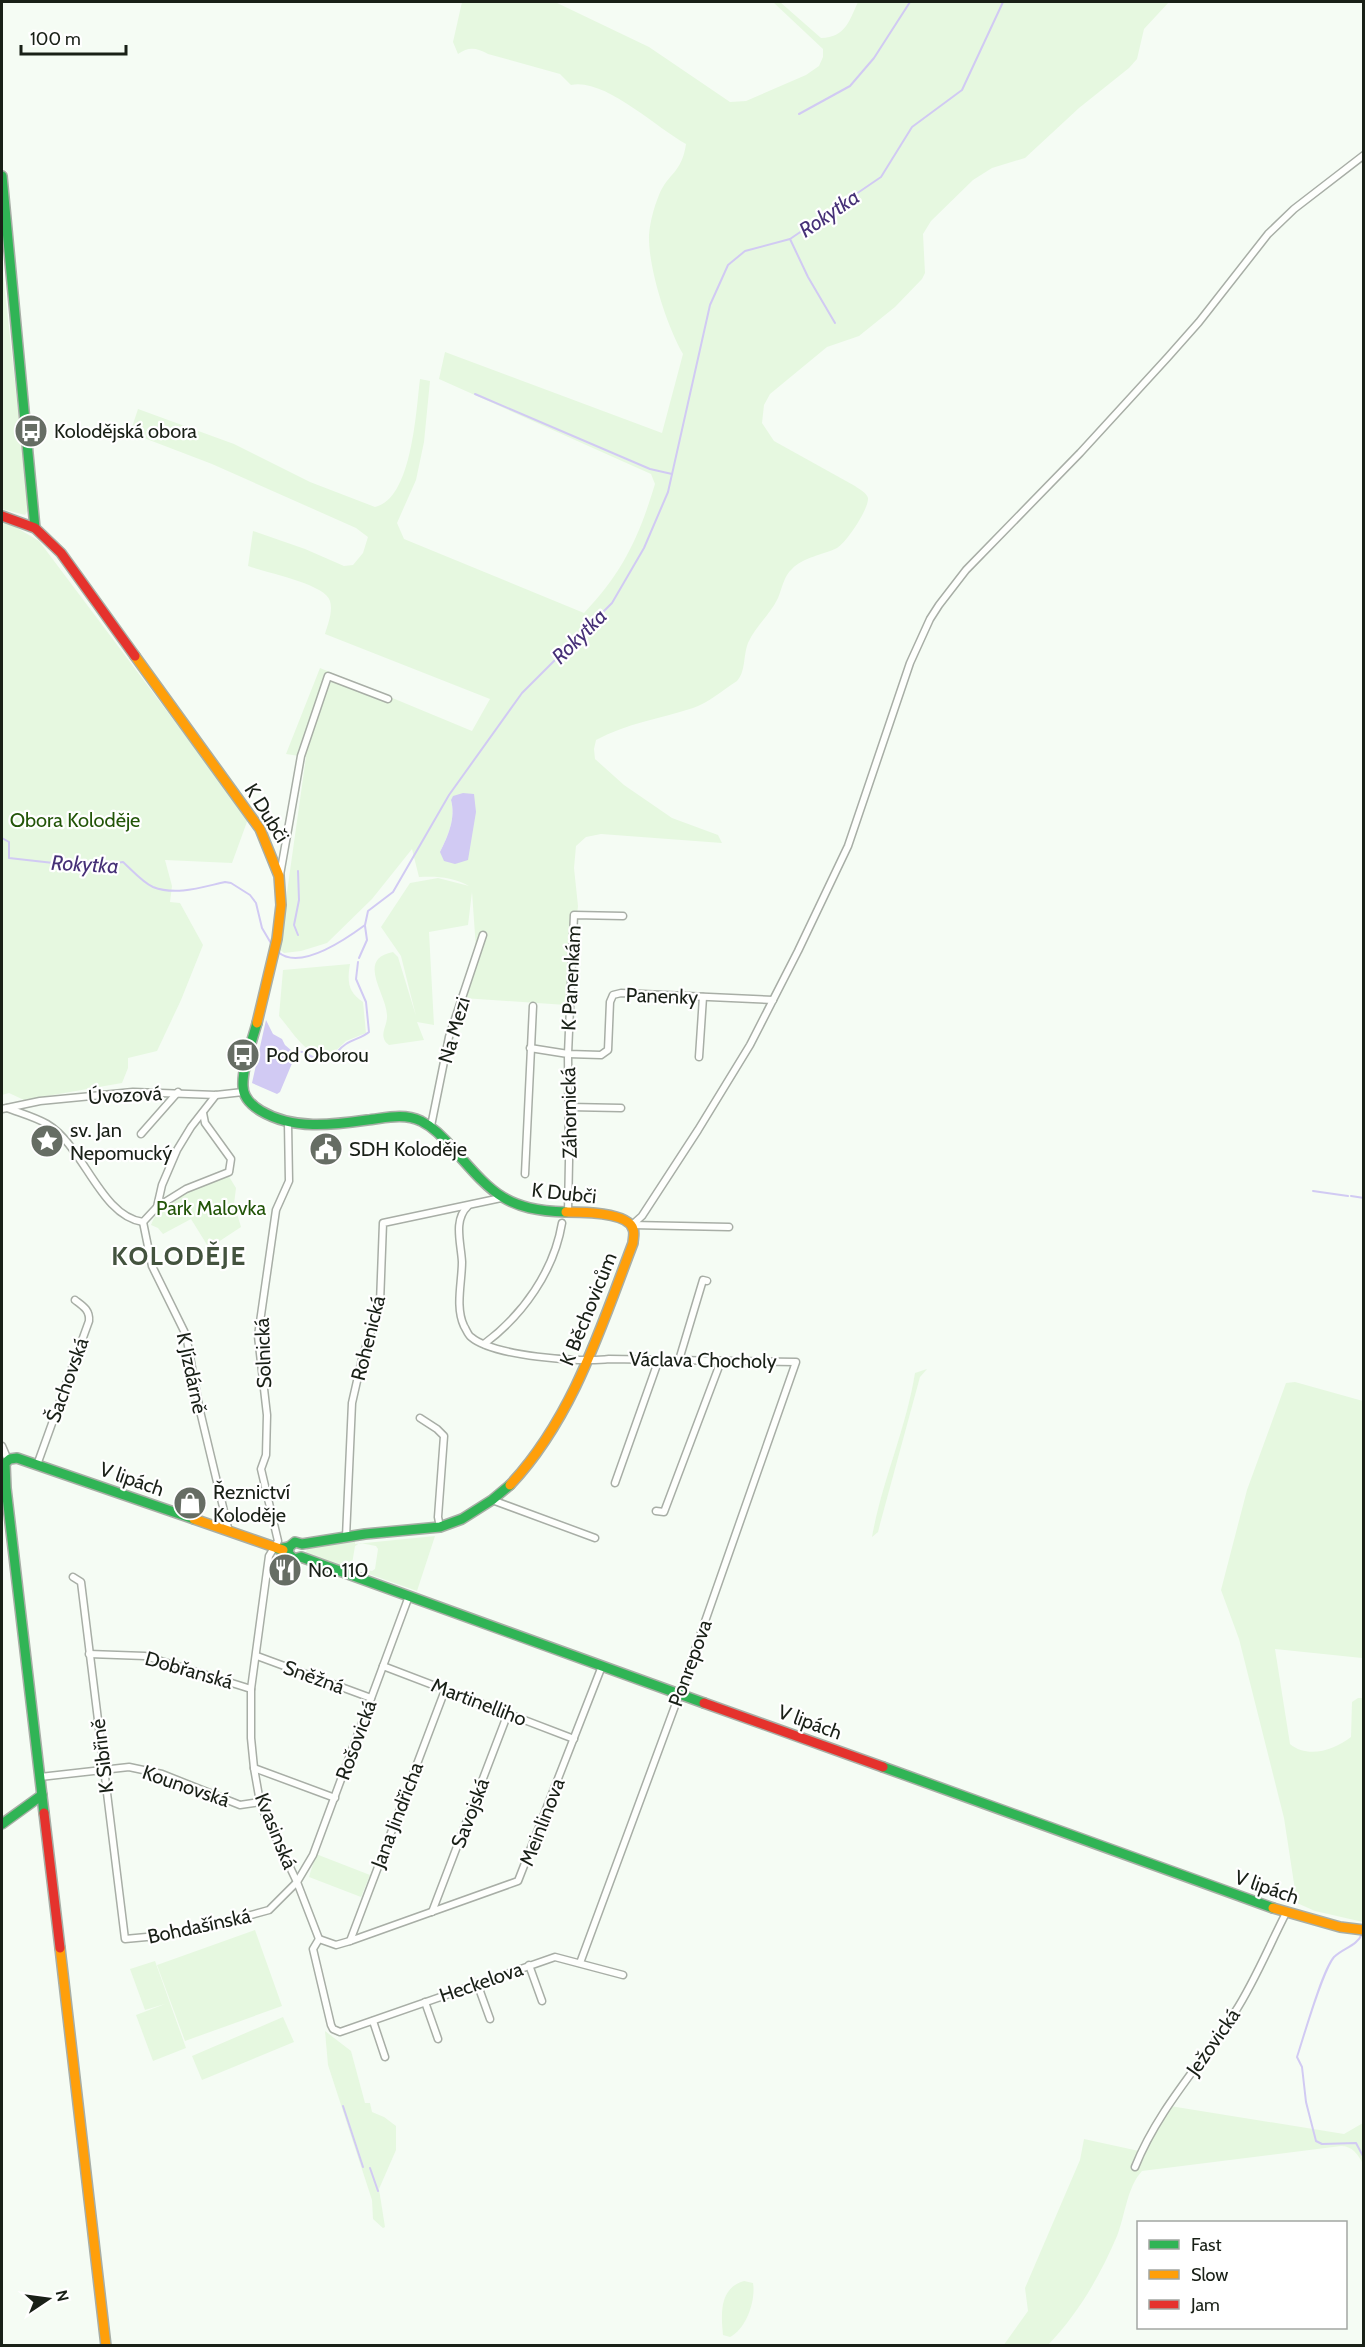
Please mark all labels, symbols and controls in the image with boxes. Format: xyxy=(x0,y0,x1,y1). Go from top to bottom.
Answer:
scale bar xyxy=(21,18,126,56)
text: 100 m xyxy=(30,28,81,50)
water label: Rokytka xyxy=(794,184,864,242)
bus stop icon: Kolodějská obora xyxy=(13,413,49,449)
place label: Kolodějská obora xyxy=(54,419,197,443)
water label: Rokytka xyxy=(546,603,612,669)
street label: K Dubči xyxy=(240,779,294,847)
park label: Obora Koloděje xyxy=(10,808,140,832)
water label: Rokytka xyxy=(51,850,119,878)
street label: K Panenkám xyxy=(556,925,586,1031)
street label: Panenky xyxy=(625,983,699,1009)
street label: Na Mezi xyxy=(433,994,475,1066)
bus stop icon: Pod Oborou xyxy=(225,1037,261,1073)
place label: Pod Oborou xyxy=(266,1043,369,1067)
street label: Záhornická xyxy=(556,1067,582,1159)
street label: Úvozová xyxy=(87,1081,163,1109)
place label: sv. Jan Nepomucký xyxy=(70,1118,172,1165)
place icon: sv. Jan Nepomucký xyxy=(29,1123,65,1159)
public building icon: SDH Koloděje xyxy=(308,1131,344,1167)
place label: SDH Koloděje xyxy=(349,1137,467,1161)
street label: K Dubči xyxy=(530,1178,598,1208)
park label: Park Malovka xyxy=(156,1196,266,1220)
district label: KOLODĚJE xyxy=(111,1240,247,1272)
street label: K Běchovicům xyxy=(554,1249,622,1369)
street label: Rohenická xyxy=(346,1293,390,1383)
street label: Solnická xyxy=(250,1317,276,1389)
street label: K Jízdárně xyxy=(172,1330,212,1416)
street label: Šachovská xyxy=(41,1334,94,1426)
street label: Václava Chocholy xyxy=(629,1347,777,1373)
street label: V lipách xyxy=(97,1457,167,1501)
place label: Řeznictví Koloděje xyxy=(213,1480,290,1527)
shop icon: Řeznictví Koloděje xyxy=(172,1485,208,1521)
restaurant icon: No. 110 xyxy=(267,1552,303,1588)
place label: No. 110 xyxy=(308,1558,368,1582)
street label: Ponrepova xyxy=(663,1616,717,1710)
street label: Dobřanská xyxy=(142,1646,236,1694)
street label: Sněžná xyxy=(280,1655,348,1699)
street label: Martinelliho xyxy=(428,1673,530,1731)
street label: Rošovická xyxy=(330,1696,382,1783)
street label: V lipách xyxy=(775,1699,845,1745)
street label: K Sibřině xyxy=(86,1717,118,1795)
street label: Jana Jindřicha xyxy=(365,1758,428,1872)
street label: Kounovská xyxy=(139,1760,233,1812)
street label: Savojská xyxy=(446,1774,494,1851)
street label: Meinlinova xyxy=(514,1774,570,1869)
street label: Kvasinská xyxy=(250,1789,302,1873)
street label: V lipách xyxy=(1232,1865,1302,1909)
street label: Bohdašínská xyxy=(145,1903,253,1949)
street label: Heckelova xyxy=(436,1956,526,2007)
street label: Ježovická xyxy=(1181,2003,1245,2081)
legend xyxy=(1137,2221,1347,2329)
text: Fast xyxy=(1191,2234,1222,2256)
text: Slow xyxy=(1191,2264,1228,2286)
north arrow xyxy=(18,2269,78,2329)
text: N xyxy=(52,2288,73,2303)
text: Jam xyxy=(1190,2294,1220,2316)

